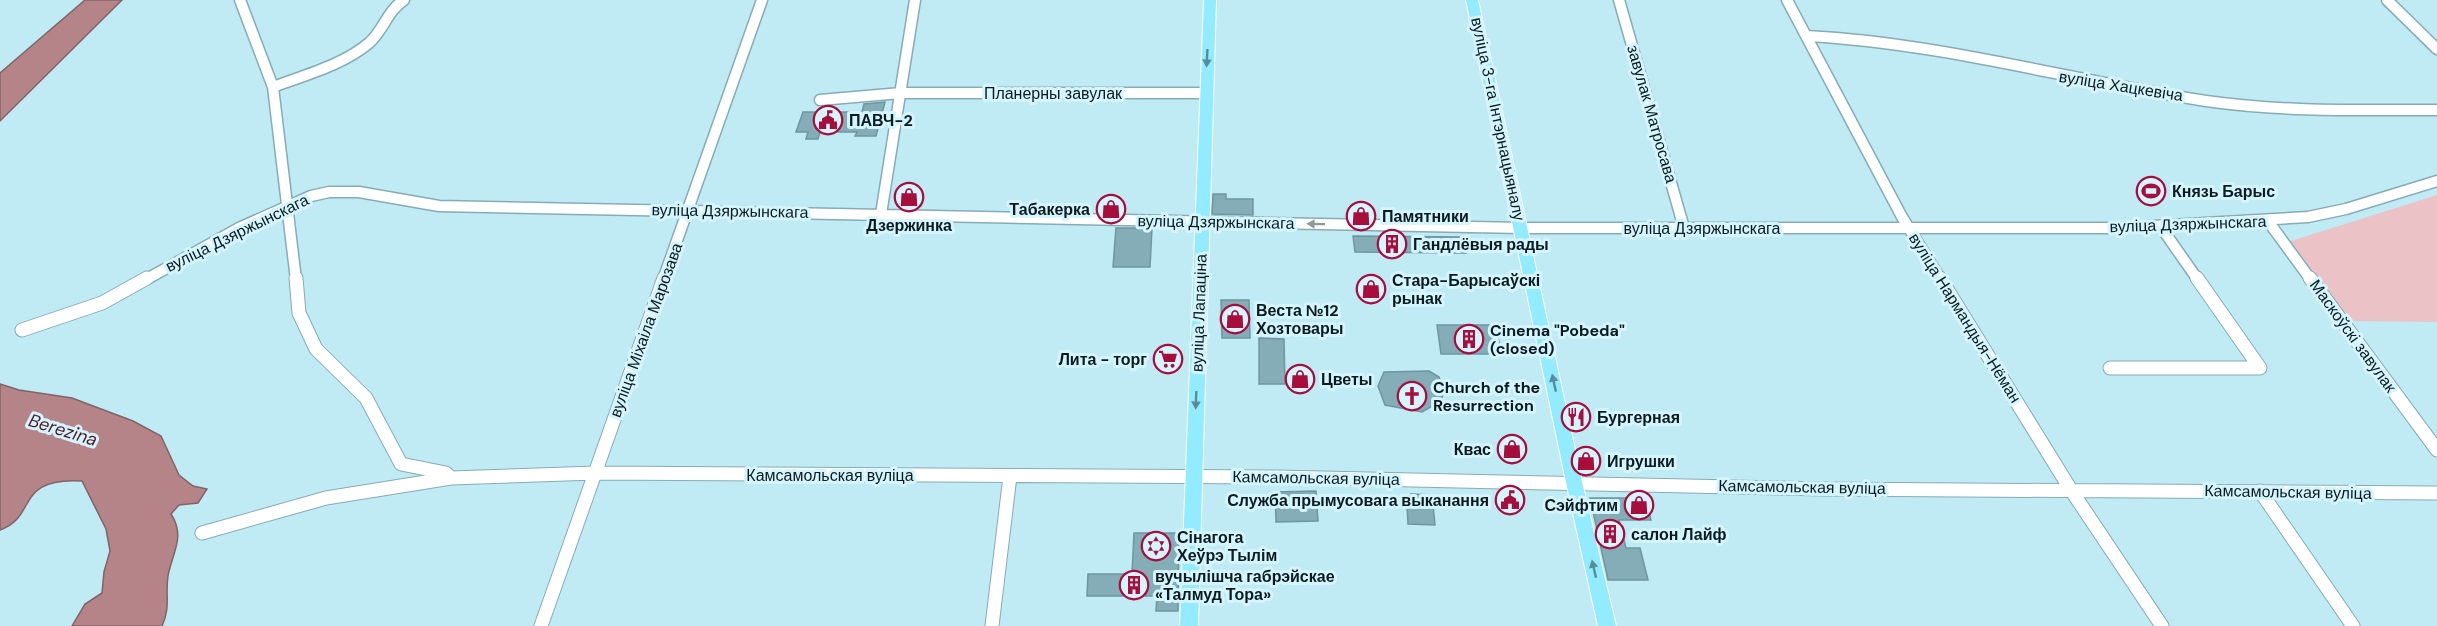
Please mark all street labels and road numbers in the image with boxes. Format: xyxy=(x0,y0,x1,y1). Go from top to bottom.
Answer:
street label: вуліца 3-га Інтэрнацыяналу xyxy=(1466,15,1530,223)
street label: завулак Матросава xyxy=(1622,42,1682,186)
street label: вуліца Хацкевіча xyxy=(2058,66,2185,106)
street label: Планерны завулак xyxy=(984,83,1123,104)
street label: вуліца Дзяржынскага xyxy=(162,189,312,277)
street label: вуліца Дзяржынскага xyxy=(651,199,809,223)
street label: вуліца Дзяржынскага xyxy=(1137,210,1295,234)
street label: вуліца Дзяржынскага xyxy=(2109,211,2267,237)
street label: вуліца Дзяржынскага xyxy=(1624,218,1781,239)
street label: вуліца Нармандыя-Нёман xyxy=(1904,229,2026,407)
street label: вуліца Міхаіла Марозава xyxy=(605,240,687,420)
street label: вуліца Лапаціна xyxy=(1186,253,1212,373)
street label: Маскоўскі завулак xyxy=(2305,275,2402,397)
street label: Камсамольская вуліца xyxy=(746,465,914,486)
street label: Камсамольская вуліца xyxy=(1232,466,1400,490)
street label: Камсамольская вуліца xyxy=(1718,475,1886,499)
street label: Камсамольская вуліца xyxy=(2204,480,2372,504)

